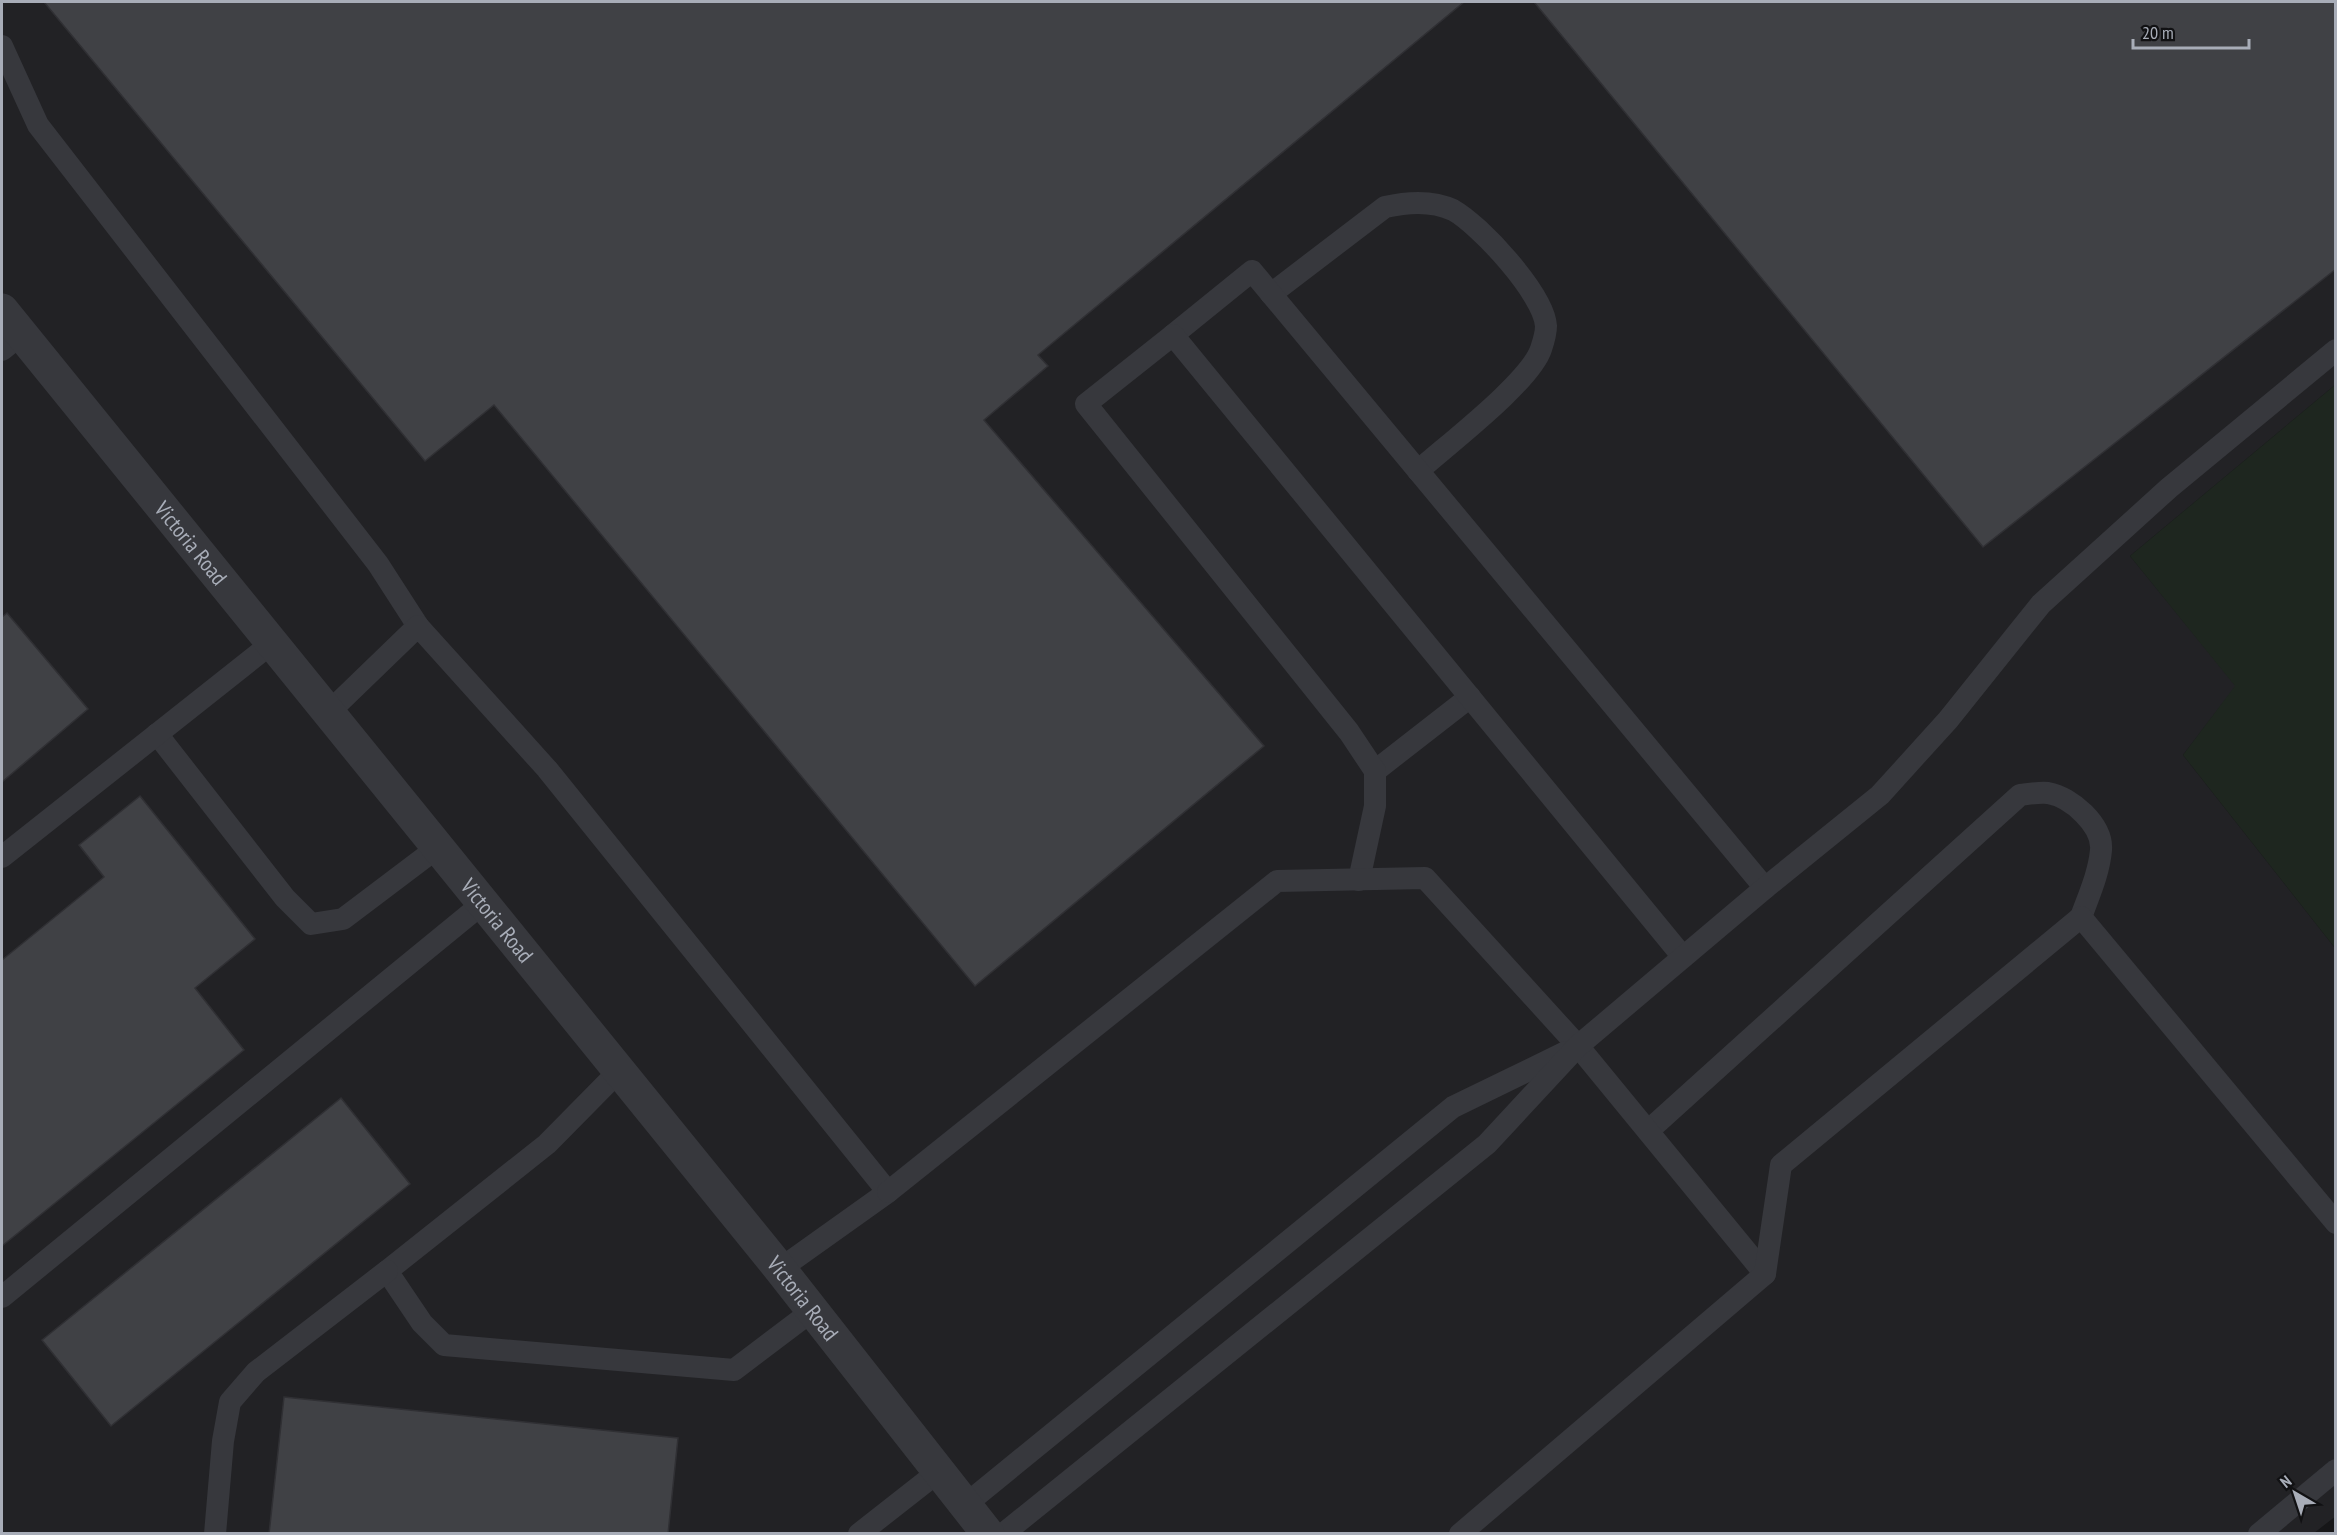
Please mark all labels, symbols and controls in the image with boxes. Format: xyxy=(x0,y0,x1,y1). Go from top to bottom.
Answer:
scale bar xyxy=(2133,12,2248,50)
text: 20 m xyxy=(2142,21,2174,44)
street label: Victoria Road xyxy=(148,495,233,591)
street label: Victoria Road xyxy=(454,872,540,968)
street label: Victoria Road xyxy=(760,1249,845,1346)
north arrow xyxy=(2265,1463,2325,1523)
text: N xyxy=(2276,1471,2295,1492)

